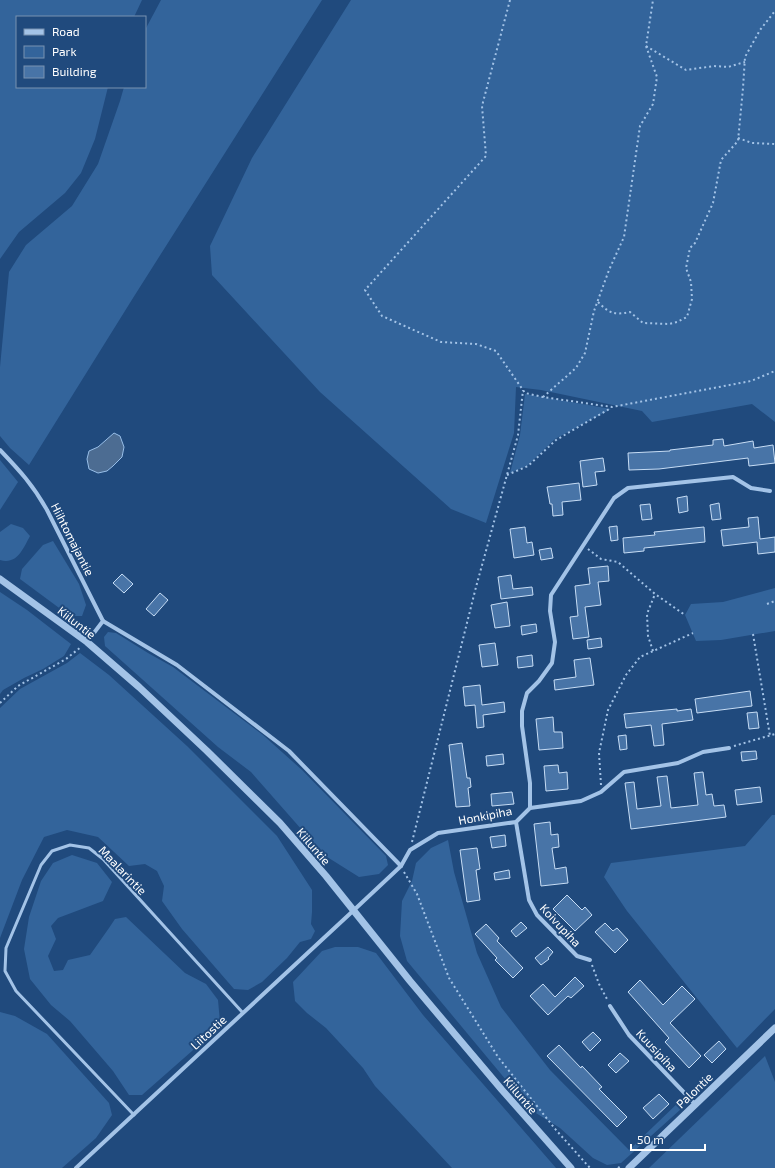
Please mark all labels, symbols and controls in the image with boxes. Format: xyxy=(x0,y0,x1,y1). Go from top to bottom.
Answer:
legend xyxy=(16,16,146,88)
text: Road xyxy=(52,24,80,38)
text: Park xyxy=(52,44,77,58)
text: Building xyxy=(52,64,97,78)
street label: Hiihtomajantie xyxy=(48,500,97,578)
street label: Kiiluntie xyxy=(55,603,99,641)
street label: Honkipiha xyxy=(457,803,513,827)
street label: Kiiluntie xyxy=(294,825,334,867)
street label: Maalarintie xyxy=(96,843,150,897)
street label: Koivupiha xyxy=(538,901,584,949)
street label: Liitostie xyxy=(187,1012,229,1052)
street label: Kuusipiha xyxy=(634,1026,680,1074)
street label: Palontie xyxy=(673,1069,715,1111)
street label: Kiiluntie xyxy=(501,1074,541,1116)
scale bar xyxy=(631,1126,705,1152)
text: 50 m xyxy=(637,1132,664,1146)

